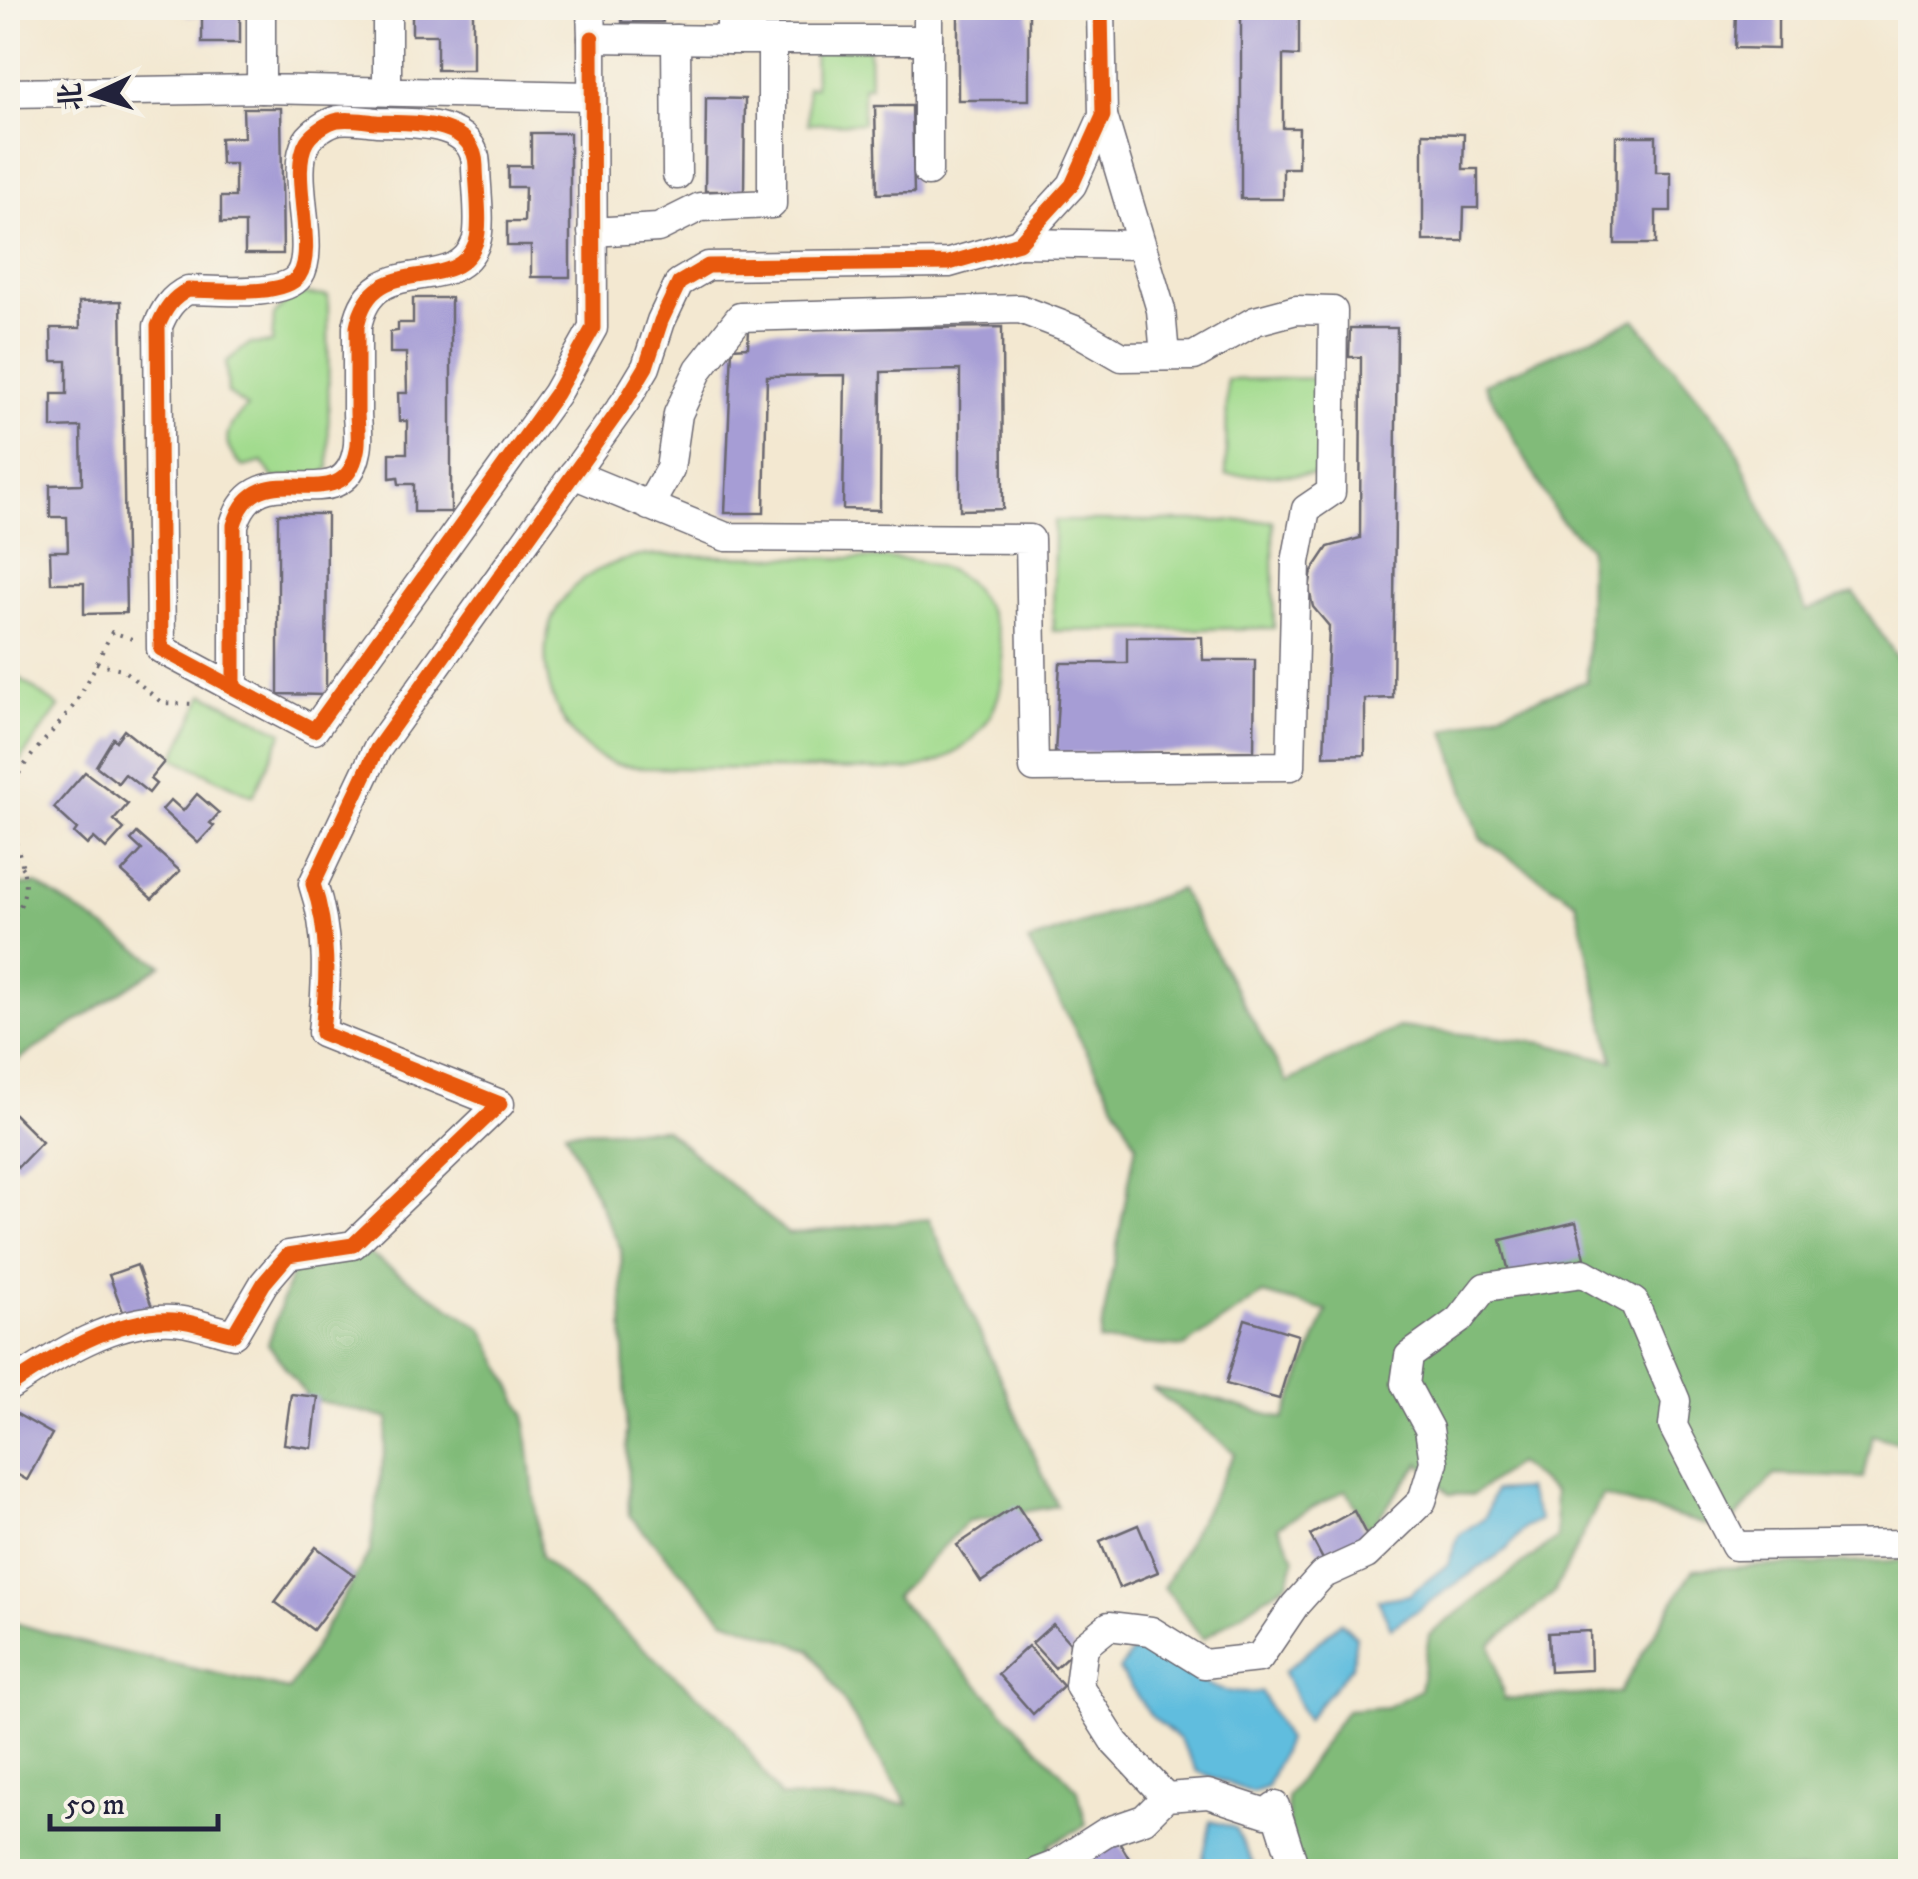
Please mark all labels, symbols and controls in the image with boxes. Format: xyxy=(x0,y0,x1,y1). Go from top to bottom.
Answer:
north arrow xyxy=(45,45,145,145)
text: 北 xyxy=(53,81,90,112)
scale bar xyxy=(50,1769,218,1831)
text: 50 m xyxy=(65,1787,125,1824)

